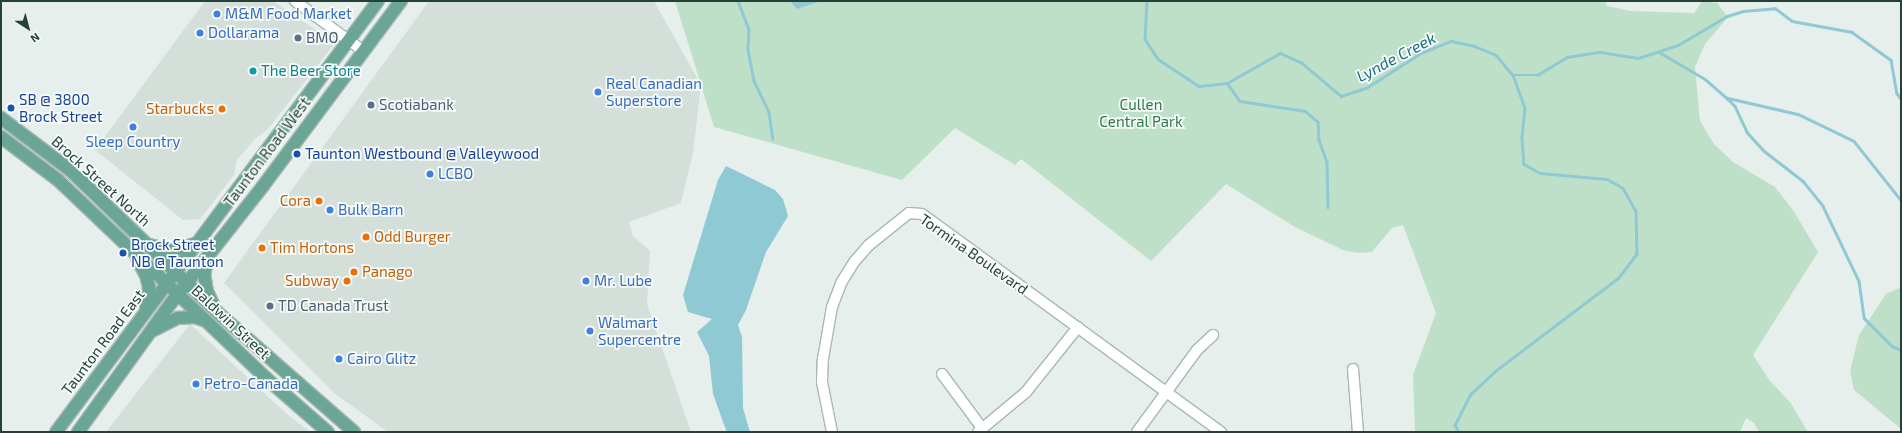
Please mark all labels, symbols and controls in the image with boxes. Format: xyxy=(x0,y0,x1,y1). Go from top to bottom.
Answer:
place label: M&M Food Market xyxy=(225,5,352,23)
north arrow xyxy=(8,8,48,48)
marker: M&M Food Market xyxy=(212,9,222,19)
place label: Dollarama xyxy=(208,24,279,42)
marker: Dollarama xyxy=(195,28,205,38)
water label: Lynde Creek xyxy=(1353,28,1439,86)
place label: BMO xyxy=(306,29,338,47)
text: N xyxy=(28,31,42,46)
marker: BMO xyxy=(293,33,303,43)
place label: The Beer Store xyxy=(261,62,361,80)
marker: The Beer Store xyxy=(248,66,258,76)
place label: Real Canadian Superstore xyxy=(606,74,702,109)
marker: Real Canadian Superstore xyxy=(593,87,603,97)
place label: SB @ 3800 Brock Street xyxy=(19,90,103,125)
street label: Taunton Road West xyxy=(220,94,314,210)
park label: Cullen Central Park xyxy=(1099,95,1183,130)
place label: Scotiabank xyxy=(379,96,454,114)
place label: Starbucks xyxy=(146,100,214,118)
marker: Scotiabank xyxy=(366,100,376,110)
marker: SB @ 3800 Brock Street xyxy=(6,103,16,113)
marker: Starbucks xyxy=(217,104,227,114)
marker: Sleep Country xyxy=(128,122,138,132)
street label: Brock Street North xyxy=(48,132,154,230)
place label: Sleep Country xyxy=(85,133,181,151)
place label: Taunton Westbound @ Valleywood xyxy=(305,145,540,163)
marker: Taunton Westbound @ Valleywood xyxy=(292,149,302,159)
place label: LCBO xyxy=(438,165,473,183)
marker: LCBO xyxy=(425,169,435,179)
place label: Cora xyxy=(280,192,311,210)
marker: Cora xyxy=(314,196,324,206)
place label: Bulk Barn xyxy=(338,201,404,219)
marker: Bulk Barn xyxy=(325,205,335,215)
street label: Tormina Boulevard xyxy=(916,210,1032,298)
place label: Odd Burger xyxy=(374,228,451,246)
marker: Odd Burger xyxy=(361,232,371,242)
place label: Brock Street NB @ Taunton xyxy=(131,235,224,270)
place label: Tim Hortons xyxy=(270,239,354,257)
marker: Tim Hortons xyxy=(257,243,267,253)
marker: Brock Street NB @ Taunton xyxy=(118,248,128,258)
place label: Panago xyxy=(362,263,413,281)
marker: Panago xyxy=(349,267,359,277)
place label: Subway xyxy=(285,272,339,290)
place label: Mr. Lube xyxy=(594,272,652,290)
marker: Subway xyxy=(342,276,352,286)
marker: Mr. Lube xyxy=(581,276,591,286)
street label: Baldwin Street xyxy=(188,281,274,363)
street label: Taunton Road East xyxy=(58,286,148,398)
place label: TD Canada Trust xyxy=(278,297,389,315)
marker: TD Canada Trust xyxy=(265,301,275,311)
place label: Walmart Supercentre xyxy=(598,313,681,348)
marker: Walmart Supercentre xyxy=(585,326,595,336)
place label: Cairo Glitz xyxy=(347,350,416,368)
marker: Cairo Glitz xyxy=(334,354,344,364)
place label: Petro-Canada xyxy=(204,375,298,393)
marker: Petro-Canada xyxy=(191,379,201,389)

